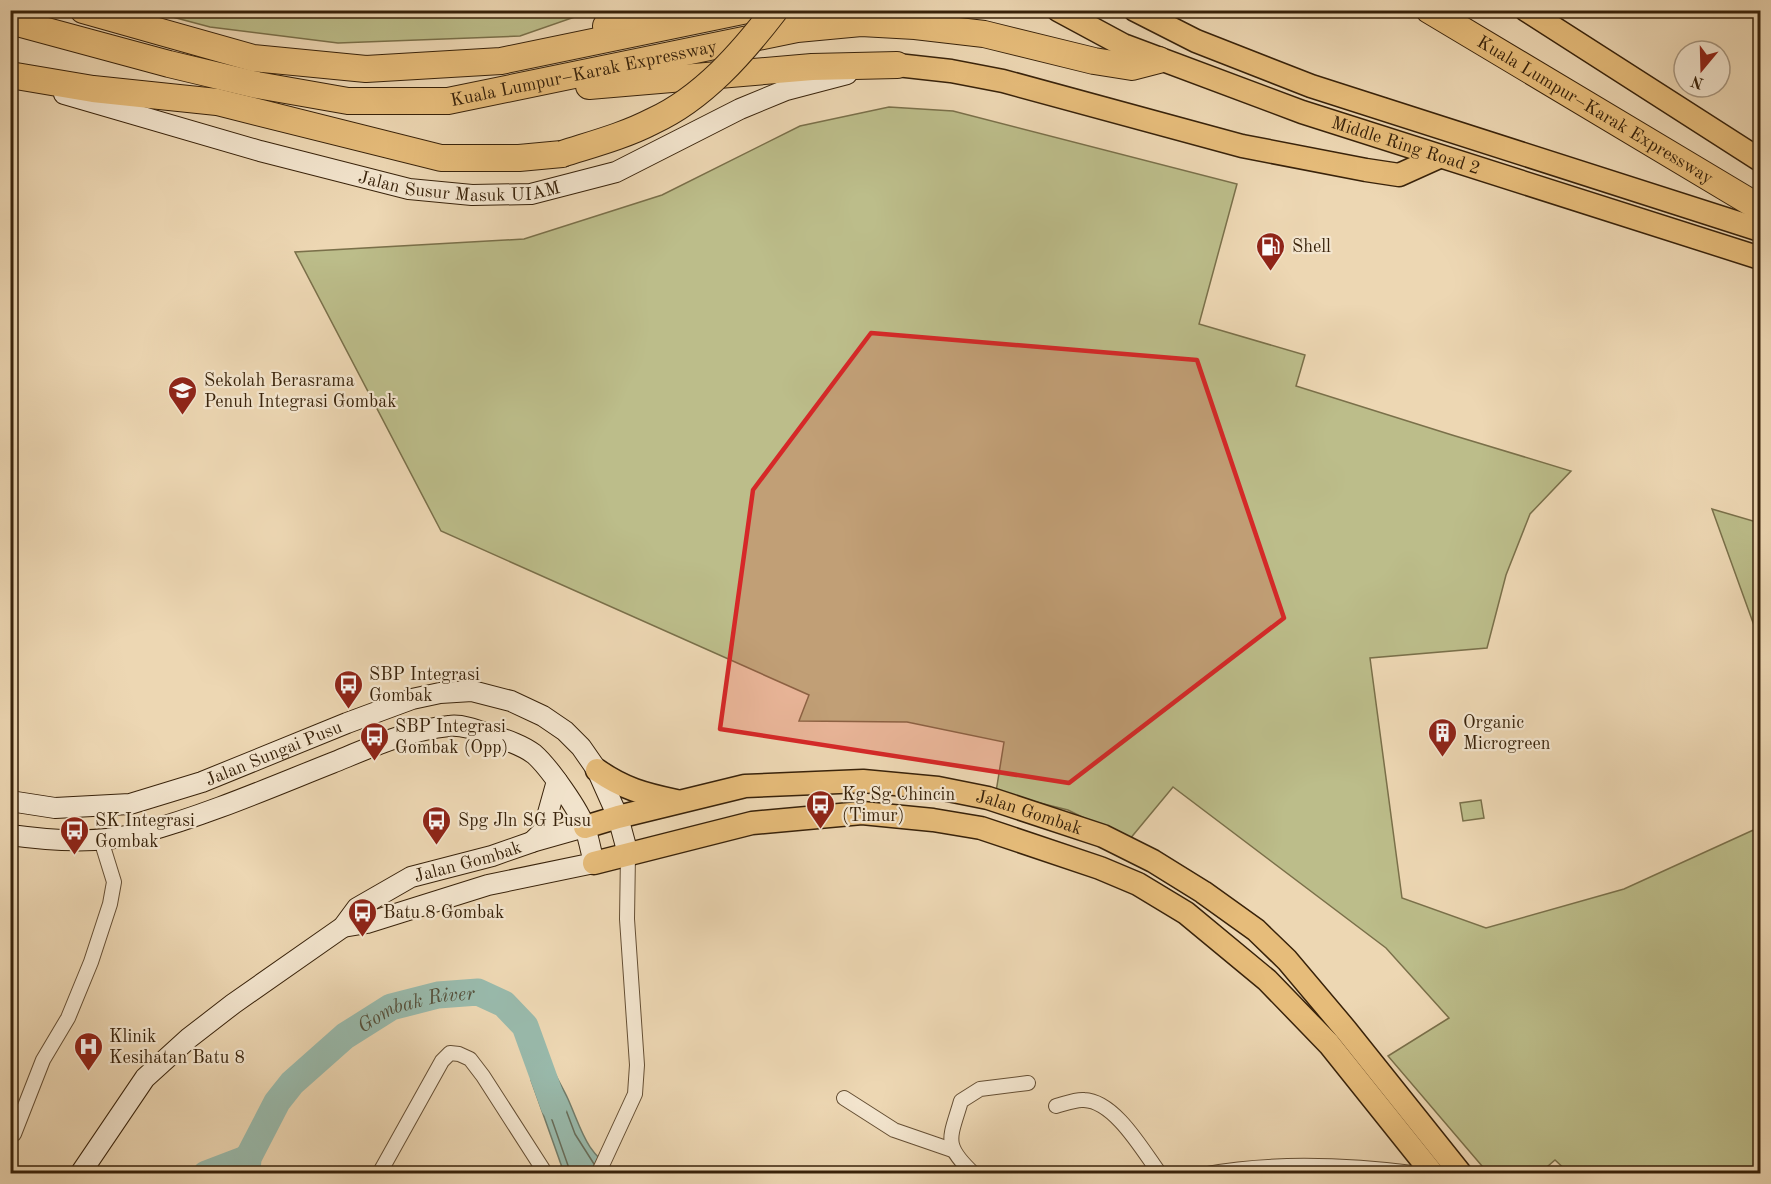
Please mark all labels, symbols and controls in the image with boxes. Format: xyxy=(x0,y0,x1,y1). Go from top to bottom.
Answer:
street label: Kuala Lumpur–Karak Expressway xyxy=(1474,33,1717,188)
street label: Kuala Lumpur–Karak Expressway xyxy=(449,38,719,110)
north arrow xyxy=(1672,39,1732,99)
text: N xyxy=(1689,71,1706,91)
street label: Middle Ring Road 2 xyxy=(1329,114,1482,178)
street label: Jalan Susur Masuk UIAM xyxy=(356,168,562,205)
fuel station icon: Shell xyxy=(1255,230,1287,272)
place label: Shell xyxy=(1292,238,1331,256)
place label: Sekolah Berasrama Penuh Integrasi Gombak xyxy=(204,372,397,411)
school or university icon: Sekolah Berasrama Penuh Integrasi Gombak xyxy=(167,374,199,416)
place label: SBP Integrasi Gombak xyxy=(369,666,480,705)
bus stop icon: SBP Integrasi Gombak xyxy=(332,668,364,710)
place label: Organic Microgreen xyxy=(1463,714,1551,753)
building icon: Organic Microgreen xyxy=(1426,716,1458,758)
street label: Jalan Sungai Pusu xyxy=(203,718,345,790)
place label: SBP Integrasi Gombak (Opp) xyxy=(395,718,508,757)
bus stop icon: SBP Integrasi Gombak (Opp) xyxy=(358,720,390,762)
place label: Kg Sg Chincin (Timur) xyxy=(842,786,955,825)
bus stop icon: Kg Sg Chincin (Timur) xyxy=(805,788,837,830)
street label: Jalan Gombak xyxy=(974,788,1084,838)
bus stop icon: Spg Jln SG Pusu xyxy=(421,804,453,846)
place label: SK Integrasi Gombak xyxy=(95,812,195,851)
place label: Spg Jln SG Pusu xyxy=(458,812,591,830)
bus stop icon: SK Integrasi Gombak xyxy=(58,814,90,856)
street label: Jalan Gombak xyxy=(412,838,524,886)
bus stop icon: Batu 8 Gombak xyxy=(346,896,378,938)
place label: Batu 8 Gombak xyxy=(383,904,504,922)
water label: Gombak River xyxy=(354,984,476,1038)
place label: Klinik Kesihatan Batu 8 xyxy=(109,1028,245,1067)
hospital icon: Klinik Kesihatan Batu 8 xyxy=(72,1030,104,1072)

